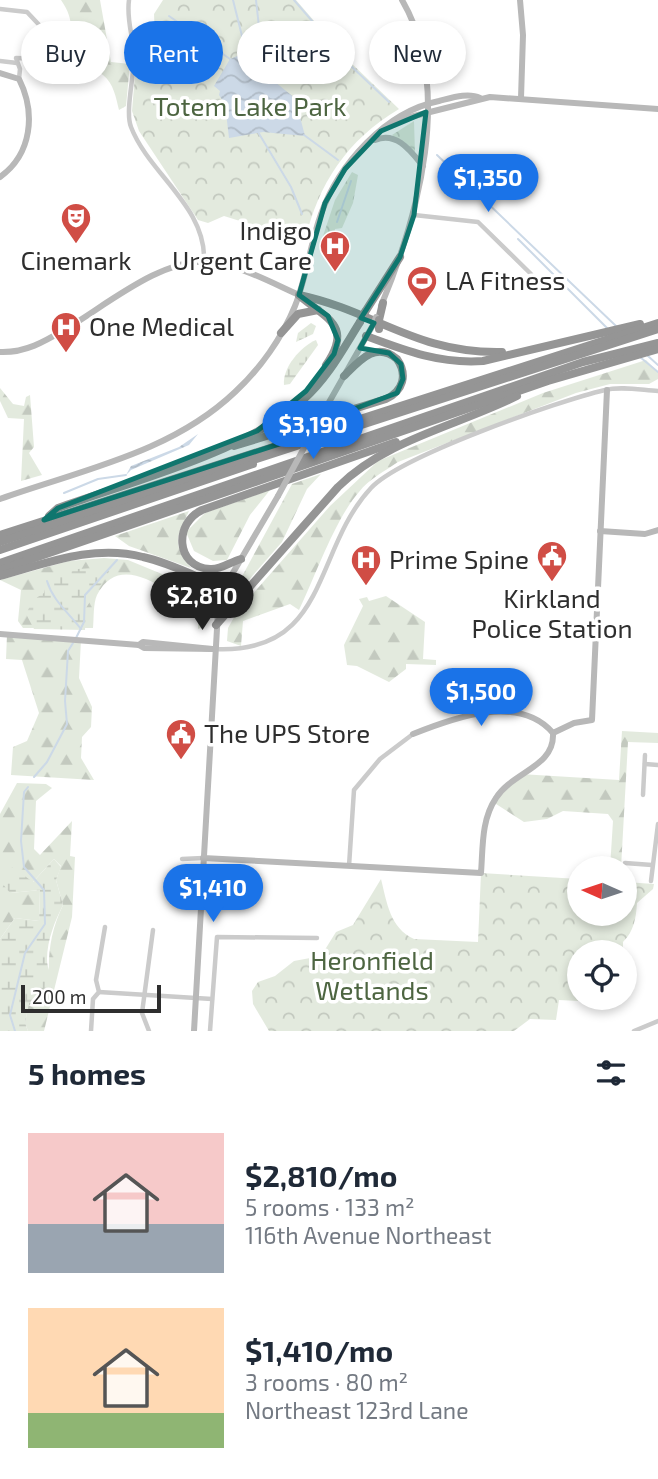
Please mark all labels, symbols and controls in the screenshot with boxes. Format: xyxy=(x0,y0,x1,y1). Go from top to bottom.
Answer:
chip: Buy xyxy=(21,21,110,84)
chip: Rent xyxy=(124,21,223,84)
chip: Filters xyxy=(237,21,355,84)
chip: New xyxy=(369,21,466,84)
park label: Totem Lake Park xyxy=(154,90,346,121)
pin: $1,350 xyxy=(431,154,545,214)
text: $1,350 xyxy=(453,163,523,191)
theatre icon: Cinemark xyxy=(59,201,93,245)
place label: Indigo Urgent Care xyxy=(172,214,312,275)
hospital icon: Indigo Urgent Care xyxy=(318,229,352,273)
place label: Cinemark xyxy=(20,244,132,275)
sports icon: LA Fitness xyxy=(405,264,439,308)
place label: LA Fitness xyxy=(445,264,566,295)
hospital icon: One Medical xyxy=(49,310,83,354)
place label: One Medical xyxy=(89,310,234,341)
pin: $3,190 xyxy=(256,402,370,461)
text: $3,190 xyxy=(279,410,347,438)
public building icon: Kirkland Police Station xyxy=(535,539,569,583)
hospital icon: Prime Spine xyxy=(349,543,383,587)
place label: Prime Spine xyxy=(389,543,529,574)
pin: $2,810 xyxy=(145,572,259,632)
text: $2,810 xyxy=(166,581,238,609)
place label: Kirkland Police Station xyxy=(471,582,633,643)
pin: $1,500 xyxy=(424,668,538,728)
text: $1,500 xyxy=(446,677,516,705)
public building icon: The UPS Store xyxy=(164,717,198,761)
place label: The UPS Store xyxy=(204,717,370,748)
north arrow xyxy=(567,856,637,926)
map controls xyxy=(567,856,637,1010)
pin: $1,410 xyxy=(156,864,270,924)
text: $1,410 xyxy=(179,873,247,901)
button: locate xyxy=(567,940,637,1010)
park label: Heronfield Wetlands xyxy=(310,944,434,1005)
scale bar xyxy=(21,982,161,1014)
text: 200 m xyxy=(32,985,86,1008)
icon: filters xyxy=(592,1054,630,1092)
text: 5 homes xyxy=(28,1055,146,1091)
text: $2,810/mo xyxy=(245,1157,397,1193)
icon: home xyxy=(84,1161,168,1245)
text: 5 rooms · 133 m² xyxy=(245,1193,415,1221)
text: 116th Avenue Northeast xyxy=(245,1221,491,1249)
text: $1,410/mo xyxy=(245,1332,393,1368)
icon: home xyxy=(84,1336,168,1420)
text: 3 rooms · 80 m² xyxy=(245,1368,408,1396)
text: Northeast 123rd Lane xyxy=(245,1396,469,1424)

